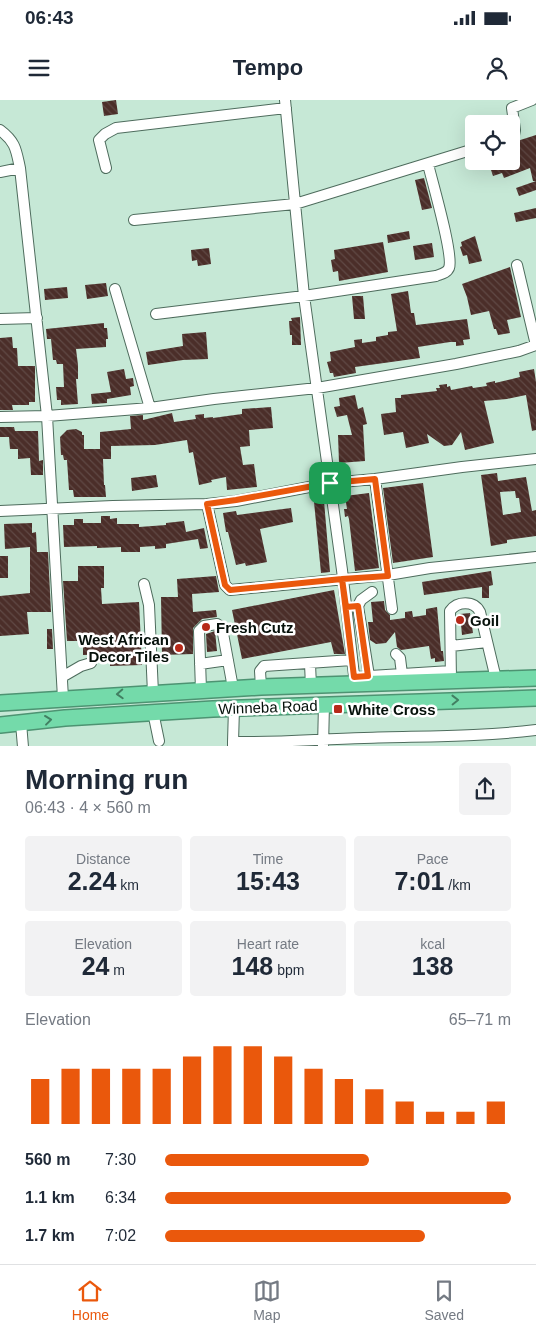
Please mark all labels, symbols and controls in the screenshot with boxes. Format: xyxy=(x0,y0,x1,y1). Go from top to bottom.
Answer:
text: 06:43 xyxy=(25,7,74,28)
icon: menu xyxy=(25,54,53,82)
icon: person xyxy=(483,54,511,82)
text: Tempo xyxy=(233,55,303,80)
map controls xyxy=(465,115,520,170)
button: locate xyxy=(465,115,520,170)
pin xyxy=(309,462,351,504)
icon: arrive xyxy=(316,469,344,497)
place label: Goil xyxy=(470,612,499,629)
marker: Goil xyxy=(454,614,466,626)
place label: Fresh Cutz xyxy=(216,619,294,636)
marker: Fresh Cutz xyxy=(200,621,212,633)
place label: West African Decor Tiles xyxy=(78,631,169,665)
marker: West African Decor Tiles xyxy=(173,642,185,654)
one-way arrow xyxy=(116,689,124,700)
one-way arrow xyxy=(452,695,460,705)
street label: Winneba Road xyxy=(218,697,318,717)
place label: White Cross xyxy=(348,701,436,718)
marker: White Cross xyxy=(332,703,344,715)
one-way arrow xyxy=(45,715,53,726)
button: share xyxy=(459,763,511,815)
text: Morning run xyxy=(25,764,188,795)
text: 06:43 · 4 × 560 m xyxy=(25,799,151,816)
text: Distance xyxy=(76,851,131,867)
text: Time xyxy=(253,851,283,867)
text: Pace xyxy=(417,851,449,867)
text: 2.24 xyxy=(68,867,116,895)
text: 15:43 xyxy=(236,867,300,895)
text: 7:01 xyxy=(394,867,444,895)
text: km xyxy=(116,877,139,893)
text: /km xyxy=(444,877,471,893)
text: Elevation xyxy=(75,936,132,952)
text: Heart rate xyxy=(237,936,299,952)
text: kcal xyxy=(420,936,445,952)
text: 24 xyxy=(82,952,109,980)
text: 148 xyxy=(232,952,273,980)
text: 138 xyxy=(412,952,454,980)
text: m xyxy=(109,962,125,978)
text: bpm xyxy=(273,962,304,978)
text: Elevation xyxy=(25,1011,91,1028)
text: 65–71 m xyxy=(449,1011,511,1028)
text: 560 m xyxy=(25,1151,70,1168)
text: 7:30 xyxy=(105,1151,136,1168)
text: 1.1 km xyxy=(25,1189,75,1206)
text: 6:34 xyxy=(105,1189,136,1206)
text: 1.7 km xyxy=(25,1227,75,1244)
text: 7:02 xyxy=(105,1227,136,1244)
tab: Home xyxy=(72,1277,109,1323)
tab: Map xyxy=(253,1277,281,1323)
tab: Saved xyxy=(424,1277,464,1323)

